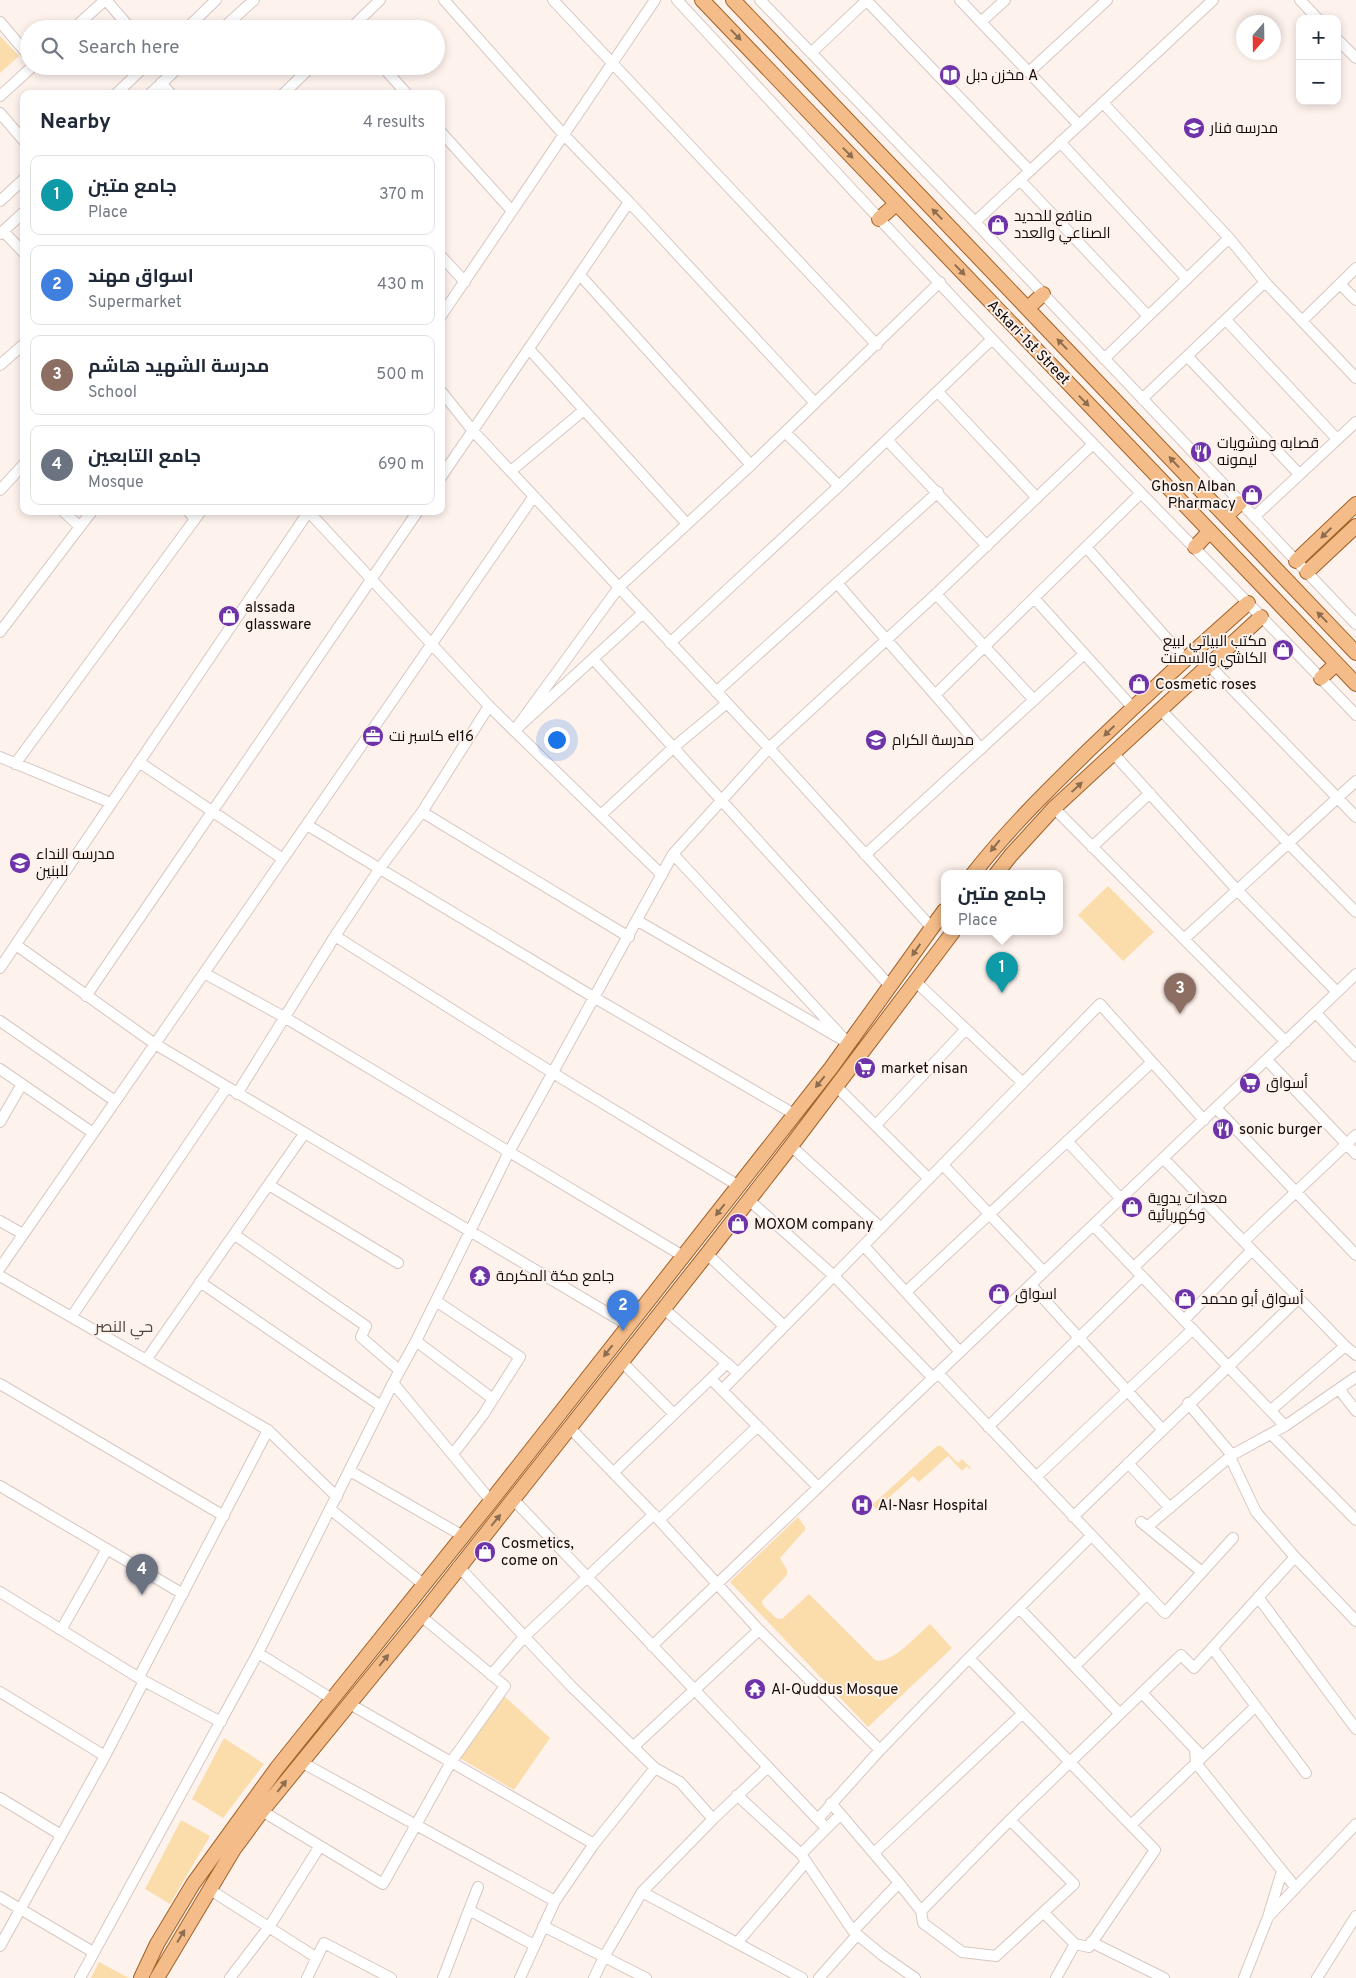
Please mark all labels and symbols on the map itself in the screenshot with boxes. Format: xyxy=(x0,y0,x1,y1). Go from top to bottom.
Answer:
north arrow xyxy=(1236,15,1281,60)
one-way arrow xyxy=(730,29,742,41)
library icon: مخزن دبل A xyxy=(938,63,962,87)
place label: مخزن دبل A xyxy=(966,67,1038,86)
school or university icon: مدرسه فنار xyxy=(1182,116,1206,140)
place label: مدرسه فنار xyxy=(1209,120,1278,139)
one-way arrow xyxy=(842,147,854,159)
one-way arrow xyxy=(931,208,943,220)
place label: منافع للحديد الصناعي والعدد xyxy=(1014,208,1111,245)
shop icon: منافع للحديد الصناعي والعدد xyxy=(986,213,1010,237)
one-way arrow xyxy=(954,264,966,276)
street label: Askari-1st Street xyxy=(983,297,1073,390)
one-way arrow xyxy=(1056,338,1068,350)
one-way arrow xyxy=(1078,394,1090,406)
place label: قصابه ومشويات ليمونه xyxy=(1217,435,1319,471)
restaurant icon: قصابه ومشويات ليمونه xyxy=(1189,440,1213,464)
one-way arrow xyxy=(1168,456,1180,468)
place label: Ghosn Alban Pharmacy xyxy=(1151,478,1236,514)
shop icon: Ghosn Alban Pharmacy xyxy=(1240,483,1264,507)
one-way arrow xyxy=(1320,527,1332,539)
place label: alssada glassware xyxy=(245,599,311,635)
shop icon: alssada glassware xyxy=(217,604,241,628)
one-way arrow xyxy=(1316,612,1328,624)
place label: مكتب البياتي لبيع الكاشي والسمنت xyxy=(1161,633,1267,670)
shop icon: مكتب البياتي لبيع الكاشي والسمنت xyxy=(1271,638,1295,662)
shop icon: Cosmetic roses xyxy=(1127,672,1151,696)
place label: Cosmetic roses xyxy=(1155,676,1257,695)
office icon: كاسبر نت el16 xyxy=(361,724,385,748)
one-way arrow xyxy=(1104,725,1116,737)
your location xyxy=(544,727,570,753)
place label: كاسبر نت el16 xyxy=(389,728,474,747)
school or university icon: مدرسة الكرام xyxy=(864,728,888,752)
place label: مدرسة الكرام xyxy=(892,732,974,751)
one-way arrow xyxy=(1070,781,1082,793)
one-way arrow xyxy=(989,839,1000,852)
place label: مدرسه النداء للبنين xyxy=(36,846,115,882)
school or university icon: مدرسه النداء للبنين xyxy=(8,851,32,875)
one-way arrow xyxy=(911,944,921,957)
pin: 1 xyxy=(986,952,1018,993)
pin: 3 xyxy=(1164,973,1196,1014)
supermarket icon: market nisan xyxy=(853,1056,877,1080)
place label: market nisan xyxy=(881,1060,968,1079)
supermarket icon: أسواق xyxy=(1238,1071,1262,1095)
place label: أسواق xyxy=(1266,1073,1308,1094)
one-way arrow xyxy=(814,1075,825,1088)
restaurant icon: sonic burger xyxy=(1211,1117,1235,1141)
place label: sonic burger xyxy=(1239,1121,1322,1140)
place label: معدات يدوية وكهربائية xyxy=(1148,1190,1228,1226)
shop icon: معدات يدوية وكهربائية xyxy=(1120,1195,1144,1219)
one-way arrow xyxy=(714,1203,725,1216)
shop icon: MOXOM company xyxy=(726,1212,750,1236)
place label: MOXOM company xyxy=(754,1216,874,1235)
temple icon: جامع مكة المكرمة xyxy=(468,1264,492,1288)
place label: جامع مكة المكرمة xyxy=(496,1268,614,1287)
shop icon: اسواق xyxy=(987,1282,1011,1306)
place label: اسواق xyxy=(1015,1286,1057,1305)
shop icon: أسواق أبو محمد xyxy=(1173,1287,1197,1311)
place label: أسواق أبو محمد xyxy=(1201,1289,1304,1310)
pin: 2 xyxy=(607,1290,639,1331)
district label: حي النصر xyxy=(94,1318,153,1340)
one-way arrow xyxy=(603,1344,613,1358)
hospital icon: Al-Nasr Hospital xyxy=(850,1493,874,1517)
place label: Al-Nasr Hospital xyxy=(878,1497,988,1516)
one-way arrow xyxy=(491,1513,502,1526)
place label: Cosmetics, come on xyxy=(501,1535,574,1571)
shop icon: Cosmetics, come on xyxy=(473,1540,497,1564)
pin: 4 xyxy=(126,1554,158,1595)
one-way arrow xyxy=(378,1655,390,1667)
temple icon: Al-Quddus Mosque xyxy=(743,1677,767,1701)
place label: Al-Quddus Mosque xyxy=(771,1681,898,1700)
one-way arrow xyxy=(276,1780,287,1793)
one-way arrow xyxy=(177,1929,186,1942)

